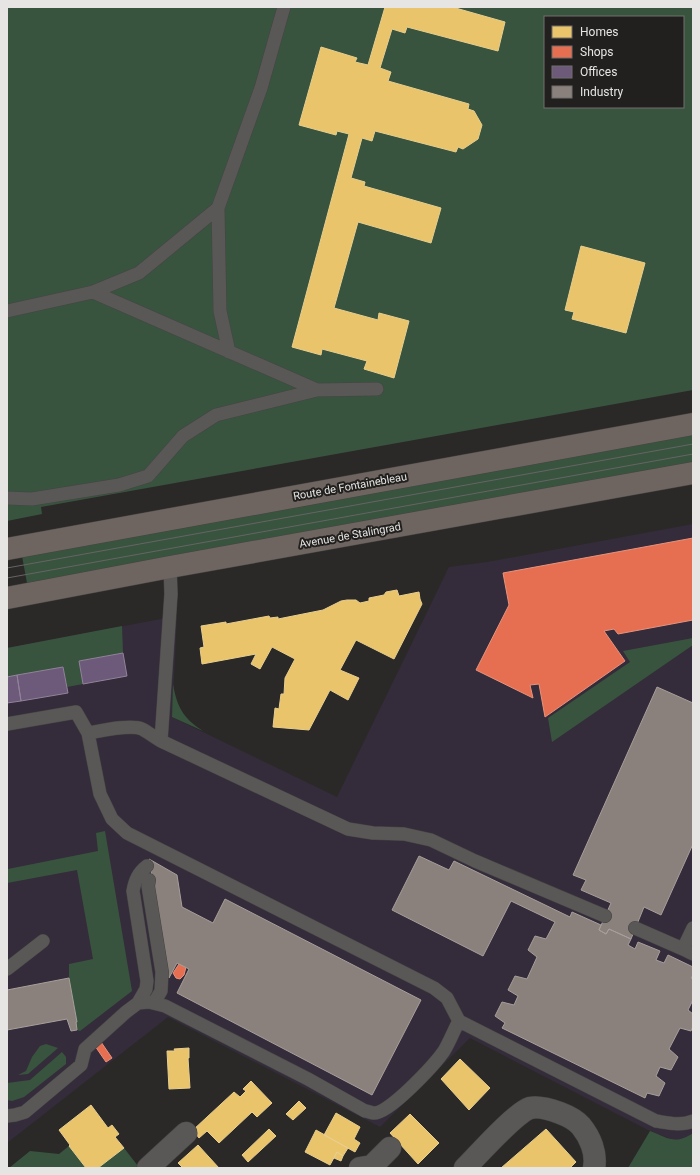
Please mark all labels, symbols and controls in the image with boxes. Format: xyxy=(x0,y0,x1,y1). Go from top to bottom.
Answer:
legend xyxy=(544,16,684,108)
text: Homes xyxy=(580,25,618,39)
text: Shops xyxy=(580,45,614,59)
text: Offices xyxy=(580,65,617,79)
text: Industry xyxy=(580,85,624,99)
street label: Route de Fontainebleau xyxy=(292,470,408,503)
street label: Avenue de Stalingrad xyxy=(298,520,402,551)

